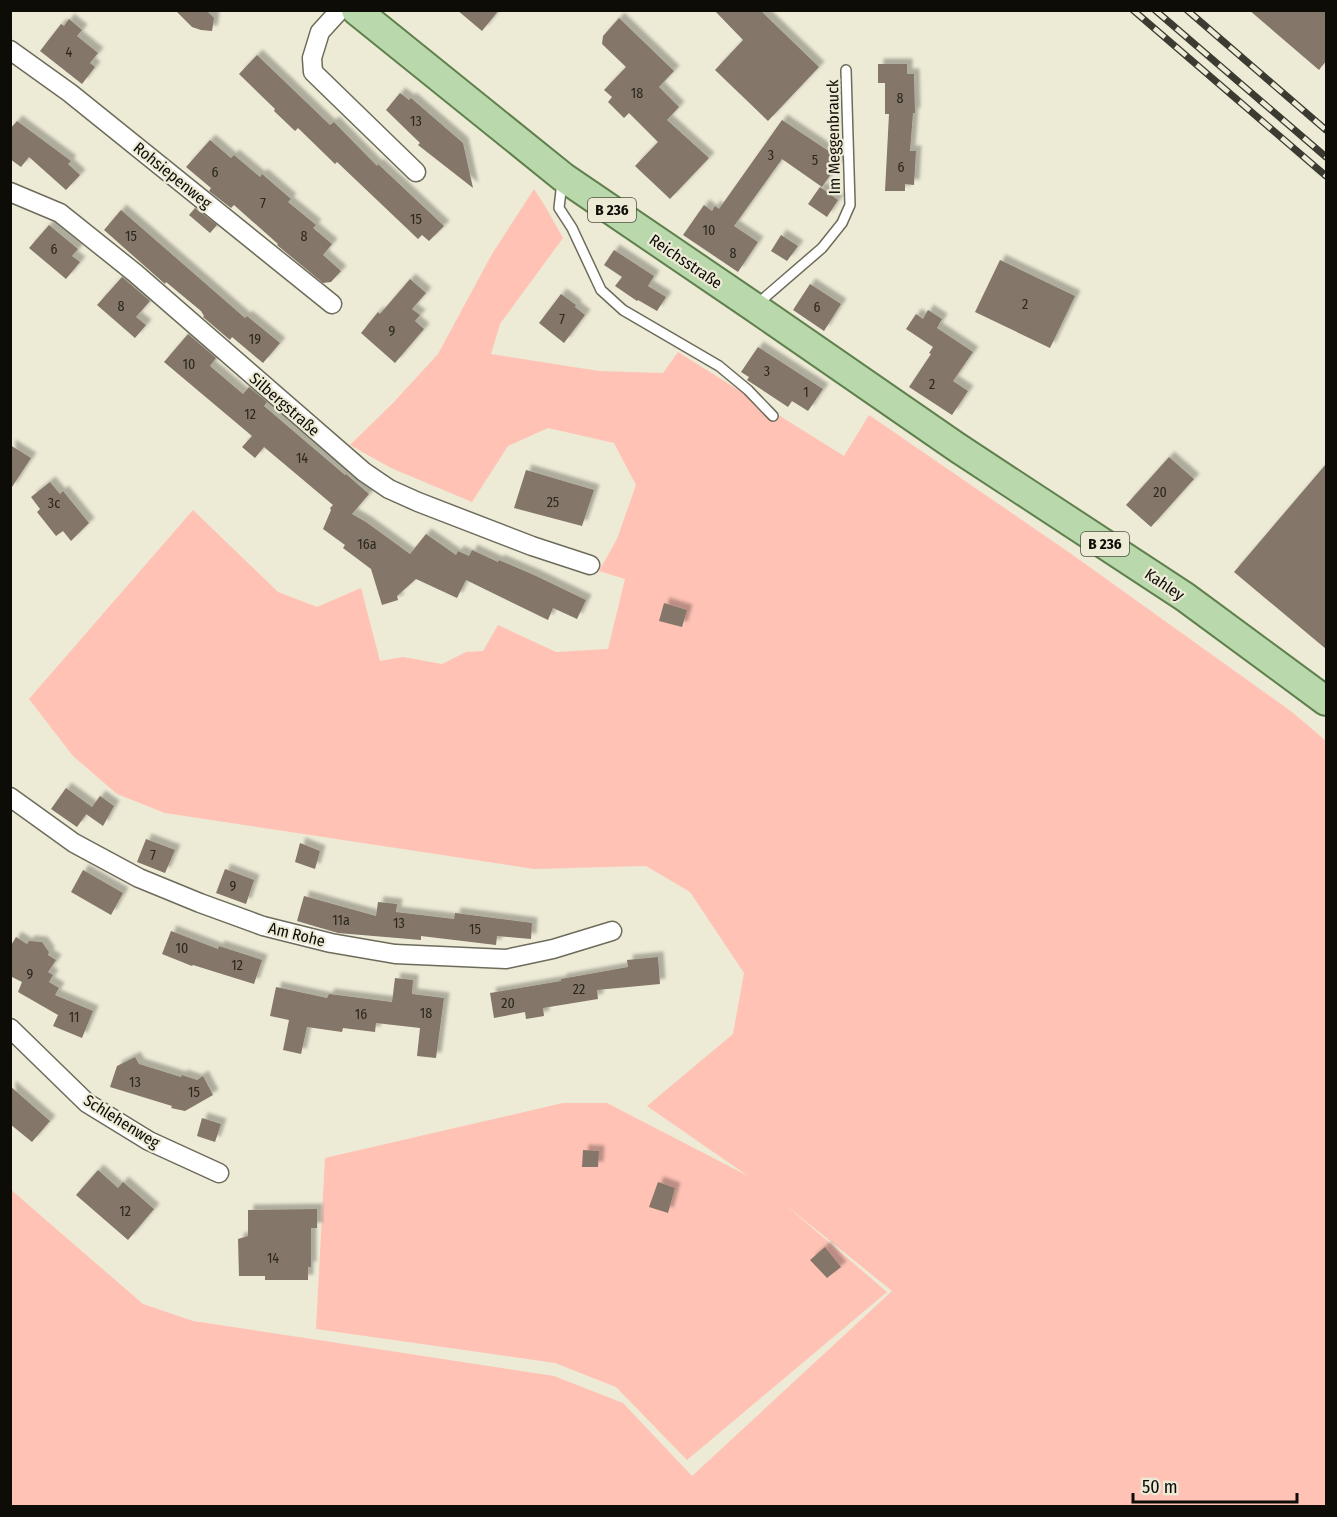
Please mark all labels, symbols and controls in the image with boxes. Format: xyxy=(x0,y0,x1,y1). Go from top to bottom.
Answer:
house number: 4 xyxy=(66,44,73,61)
street label: Im Meggenbrauck xyxy=(823,79,844,195)
house number: 18 xyxy=(631,85,643,102)
house number: 8 xyxy=(897,90,904,107)
house number: 13 xyxy=(410,113,422,130)
street label: Rohsiepenweg xyxy=(130,138,216,213)
house number: 3 xyxy=(768,147,774,164)
house number: 5 xyxy=(812,152,818,169)
house number: 6 xyxy=(898,159,905,176)
house number: 6 xyxy=(212,164,219,181)
house number: 7 xyxy=(260,195,266,212)
road number: B 236 xyxy=(588,198,636,222)
house number: 15 xyxy=(410,211,422,228)
house number: 10 xyxy=(703,222,715,239)
house number: 15 xyxy=(125,228,137,245)
house number: 8 xyxy=(301,228,308,245)
street label: Reichsstraße xyxy=(646,230,726,293)
house number: 6 xyxy=(51,241,58,258)
house number: 8 xyxy=(730,245,737,262)
house number: 2 xyxy=(1022,296,1028,313)
house number: 8 xyxy=(118,298,125,315)
house number: 6 xyxy=(814,299,821,316)
house number: 7 xyxy=(559,311,565,328)
house number: 9 xyxy=(389,323,396,340)
house number: 19 xyxy=(249,331,261,348)
house number: 10 xyxy=(183,356,195,373)
house number: 3 xyxy=(764,363,770,380)
street label: Silbergstraße xyxy=(246,369,324,440)
house number: 2 xyxy=(929,376,935,393)
house number: 1 xyxy=(803,384,809,401)
house number: 12 xyxy=(244,406,256,423)
house number: 14 xyxy=(296,450,308,467)
house number: 20 xyxy=(1153,484,1167,501)
house number: 25 xyxy=(547,494,559,511)
house number: 3c xyxy=(48,495,60,512)
road number: B 236 xyxy=(1081,532,1129,556)
house number: 16a xyxy=(357,536,377,553)
street label: Kahley xyxy=(1141,564,1189,605)
house number: 7 xyxy=(150,847,156,864)
house number: 9 xyxy=(230,878,237,895)
house number: 11a xyxy=(332,912,350,929)
house number: 13 xyxy=(393,915,405,932)
street label: Am Rohe xyxy=(267,918,327,951)
house number: 15 xyxy=(469,921,481,938)
house number: 10 xyxy=(176,940,188,957)
house number: 12 xyxy=(231,957,243,974)
house number: 9 xyxy=(27,966,34,983)
house number: 22 xyxy=(573,981,585,998)
house number: 20 xyxy=(501,995,515,1012)
house number: 18 xyxy=(420,1005,432,1022)
house number: 16 xyxy=(355,1006,367,1023)
house number: 11 xyxy=(69,1009,79,1026)
house number: 13 xyxy=(129,1074,141,1091)
house number: 15 xyxy=(188,1084,200,1101)
street label: Schlehenweg xyxy=(80,1091,164,1153)
house number: 12 xyxy=(119,1203,131,1220)
house number: 14 xyxy=(267,1250,279,1267)
scale bar xyxy=(1133,1466,1296,1504)
text: 50 m xyxy=(1142,1476,1178,1498)

